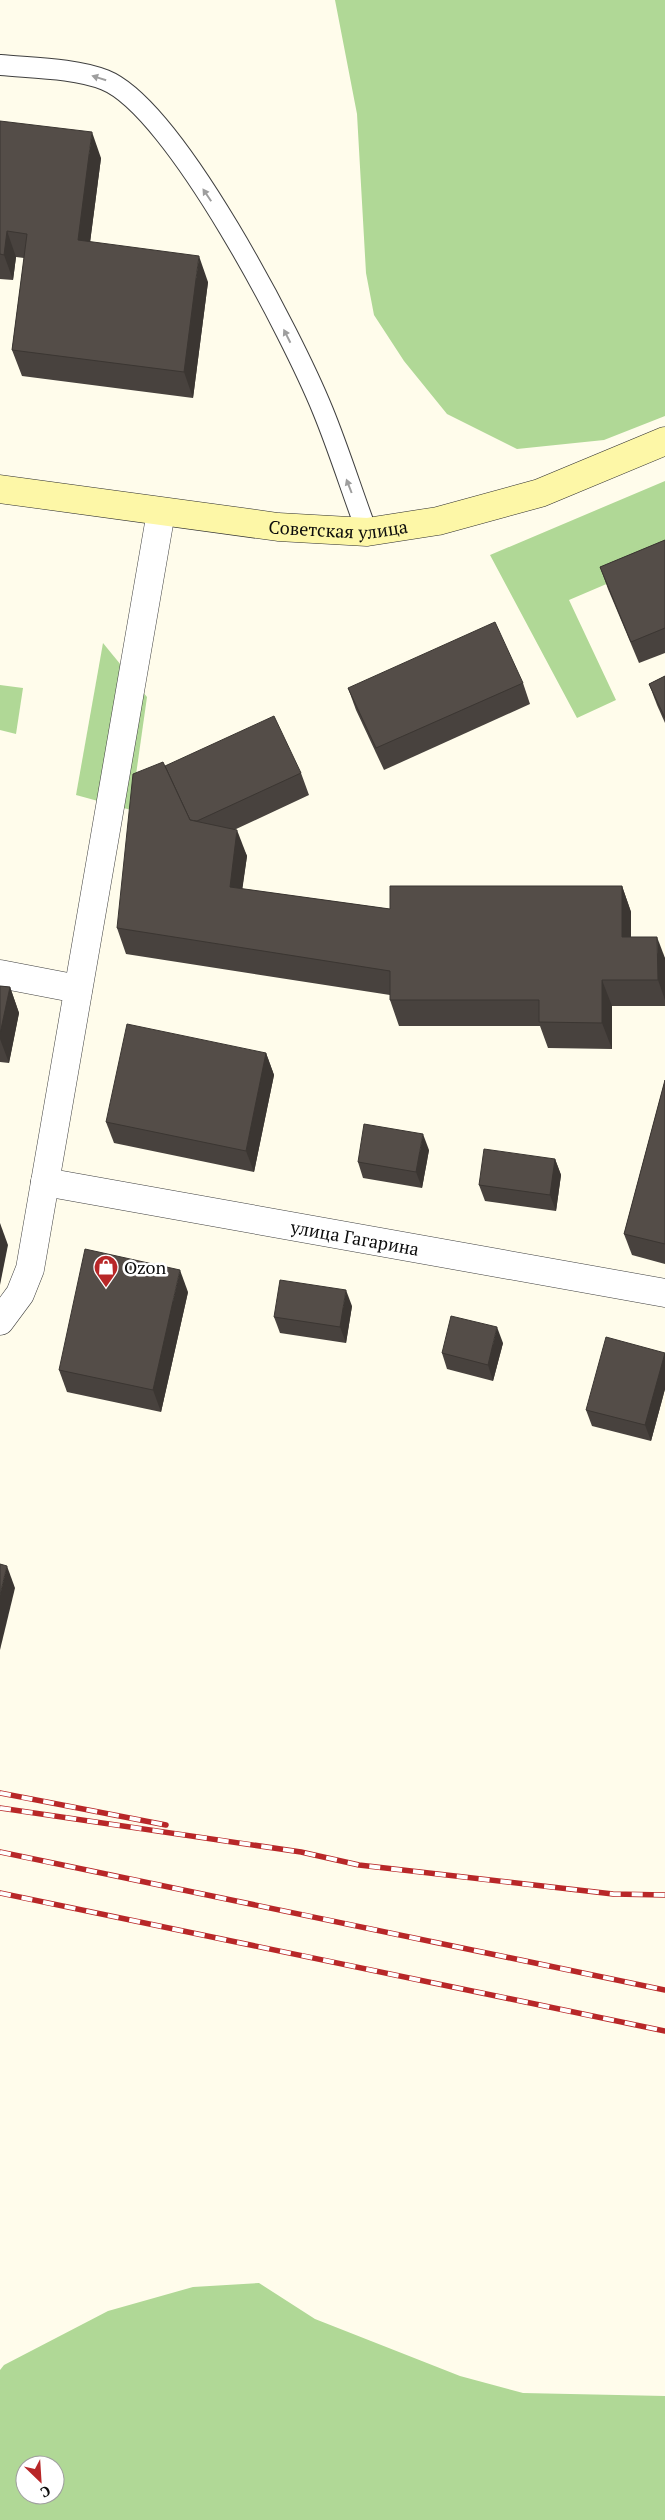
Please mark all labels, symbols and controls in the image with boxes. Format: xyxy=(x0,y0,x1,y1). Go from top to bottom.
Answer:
one-way arrow xyxy=(91,74,106,82)
one-way arrow xyxy=(202,189,212,202)
one-way arrow xyxy=(283,329,291,343)
one-way arrow xyxy=(345,479,353,493)
street label: Советская улица xyxy=(267,514,409,544)
street label: улица Гагарина xyxy=(288,1214,421,1261)
shop icon: Ozon xyxy=(93,1254,119,1288)
place label: Ozon xyxy=(124,1255,167,1279)
north arrow xyxy=(15,2455,65,2505)
text: С xyxy=(38,2482,54,2503)

